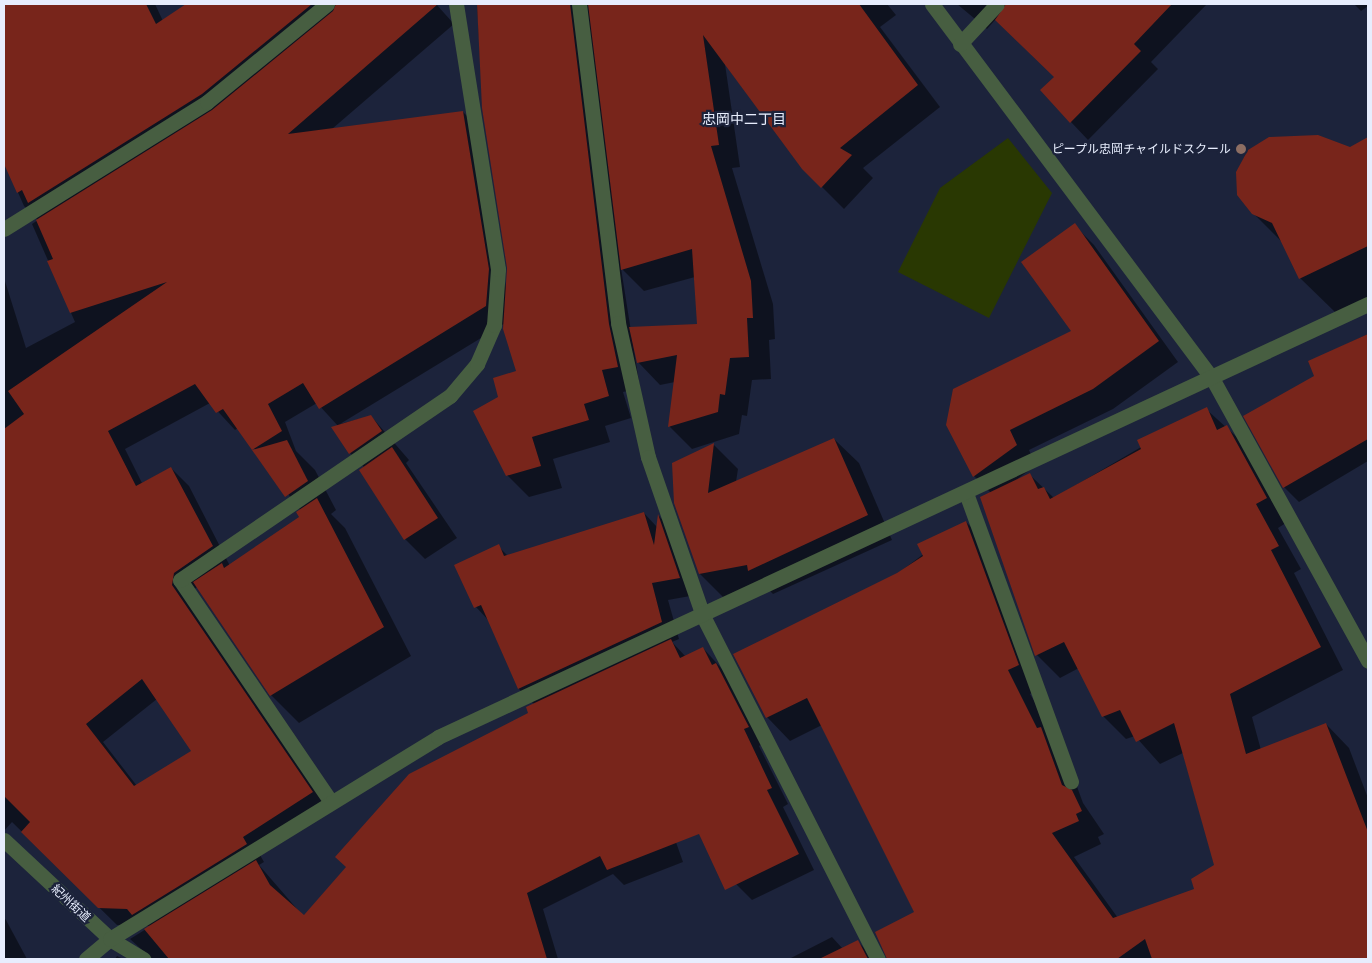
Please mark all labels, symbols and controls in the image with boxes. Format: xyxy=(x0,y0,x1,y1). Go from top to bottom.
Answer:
district label: 忠岡中二丁目 xyxy=(702,111,786,127)
place label: ピープル忠岡チャイルドスクール xyxy=(1051,142,1231,156)
marker: ピープル忠岡チャイルドスクール xyxy=(1235,143,1247,155)
street label: 紀州街道 xyxy=(49,881,93,925)

